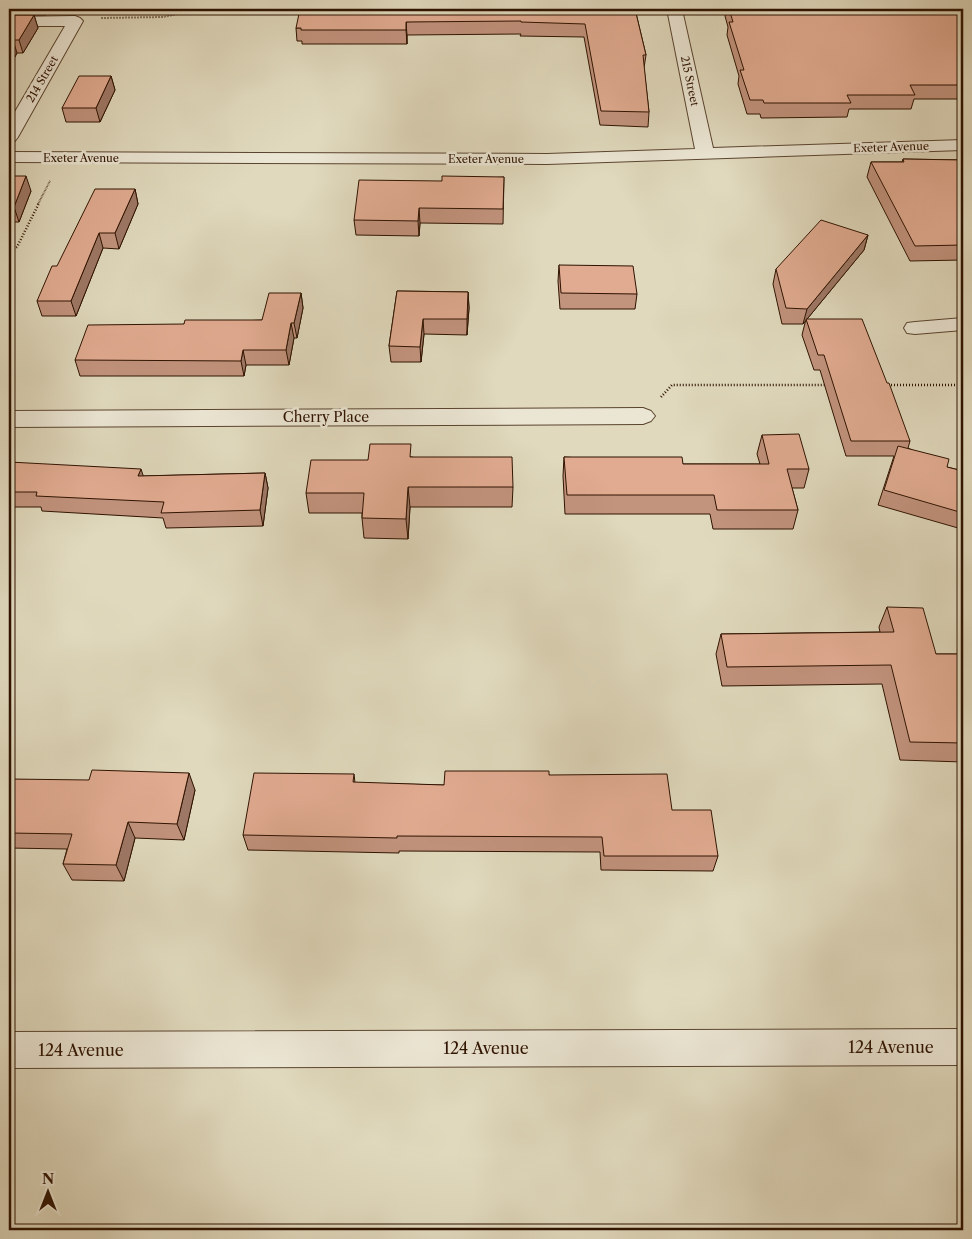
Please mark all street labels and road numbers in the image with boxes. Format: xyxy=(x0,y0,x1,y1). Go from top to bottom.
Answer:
street label: 214 Street xyxy=(23,53,61,105)
street label: 215 Street xyxy=(678,55,702,108)
street label: Exeter Avenue xyxy=(853,139,929,155)
street label: Exeter Avenue xyxy=(43,151,119,165)
street label: Exeter Avenue xyxy=(448,152,524,166)
street label: Cherry Place xyxy=(283,408,369,426)
street label: 124 Avenue xyxy=(848,1037,934,1057)
street label: 124 Avenue xyxy=(443,1038,529,1058)
street label: 124 Avenue xyxy=(38,1040,124,1060)

